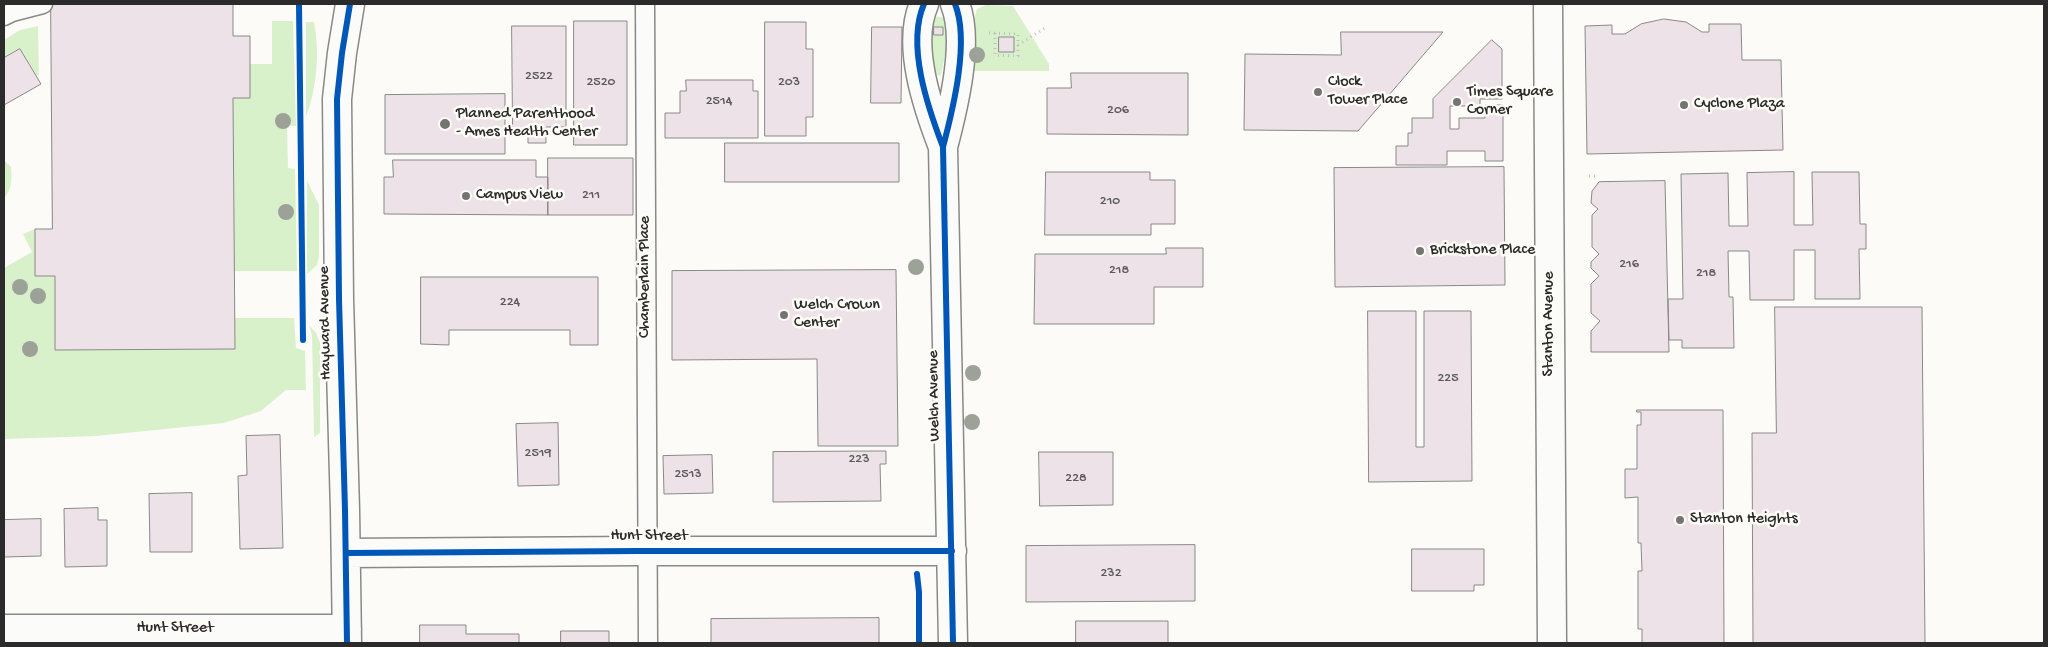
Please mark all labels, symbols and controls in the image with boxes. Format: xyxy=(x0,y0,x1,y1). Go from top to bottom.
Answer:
house number: 2522 xyxy=(525,69,553,85)
place label: Clock Tower Place xyxy=(1328,73,1408,111)
house number: 2520 xyxy=(586,75,616,91)
house number: 203 xyxy=(778,75,800,91)
place label: Times Square Corner xyxy=(1467,83,1553,121)
marker: Clock Tower Place xyxy=(1312,86,1324,98)
house number: 2514 xyxy=(706,94,732,110)
place label: Cyclone Plaza xyxy=(1694,95,1785,115)
marker: Times Square Corner xyxy=(1451,96,1463,108)
marker: Cyclone Plaza xyxy=(1678,99,1690,111)
house number: 206 xyxy=(1107,103,1129,119)
place label: Planned Parenthood - Ames Health Center xyxy=(456,105,597,143)
marker: Planned Parenthood - Ames Health Center xyxy=(438,117,452,131)
place label: Campus View xyxy=(476,186,563,206)
house number: 211 xyxy=(582,188,600,204)
marker: Campus View xyxy=(460,190,472,202)
house number: 210 xyxy=(1100,194,1120,210)
street label: Chamberlain Place xyxy=(636,216,656,338)
place label: Brickstone Place xyxy=(1430,241,1535,261)
marker: Brickstone Place xyxy=(1414,245,1426,257)
house number: 216 xyxy=(1619,257,1639,273)
house number: 218 xyxy=(1109,263,1129,279)
street label: Hayward Avenue xyxy=(315,266,337,380)
house number: 218 xyxy=(1696,266,1716,282)
street label: Stanton Avenue xyxy=(1540,272,1560,376)
house number: 224 xyxy=(500,295,520,311)
place label: Welch Crown Center xyxy=(794,296,880,334)
marker: Welch Crown Center xyxy=(778,309,790,321)
street label: Welch Avenue xyxy=(925,350,945,442)
house number: 225 xyxy=(1437,371,1459,387)
house number: 2519 xyxy=(525,446,551,462)
house number: 223 xyxy=(849,452,869,468)
house number: 2513 xyxy=(674,467,702,483)
house number: 228 xyxy=(1065,471,1087,487)
place label: Stanton Heights xyxy=(1690,510,1798,530)
marker: Stanton Heights xyxy=(1674,514,1686,526)
street label: Hunt Street xyxy=(610,527,688,547)
house number: 232 xyxy=(1101,566,1121,582)
street label: Hunt Street xyxy=(136,619,214,639)

